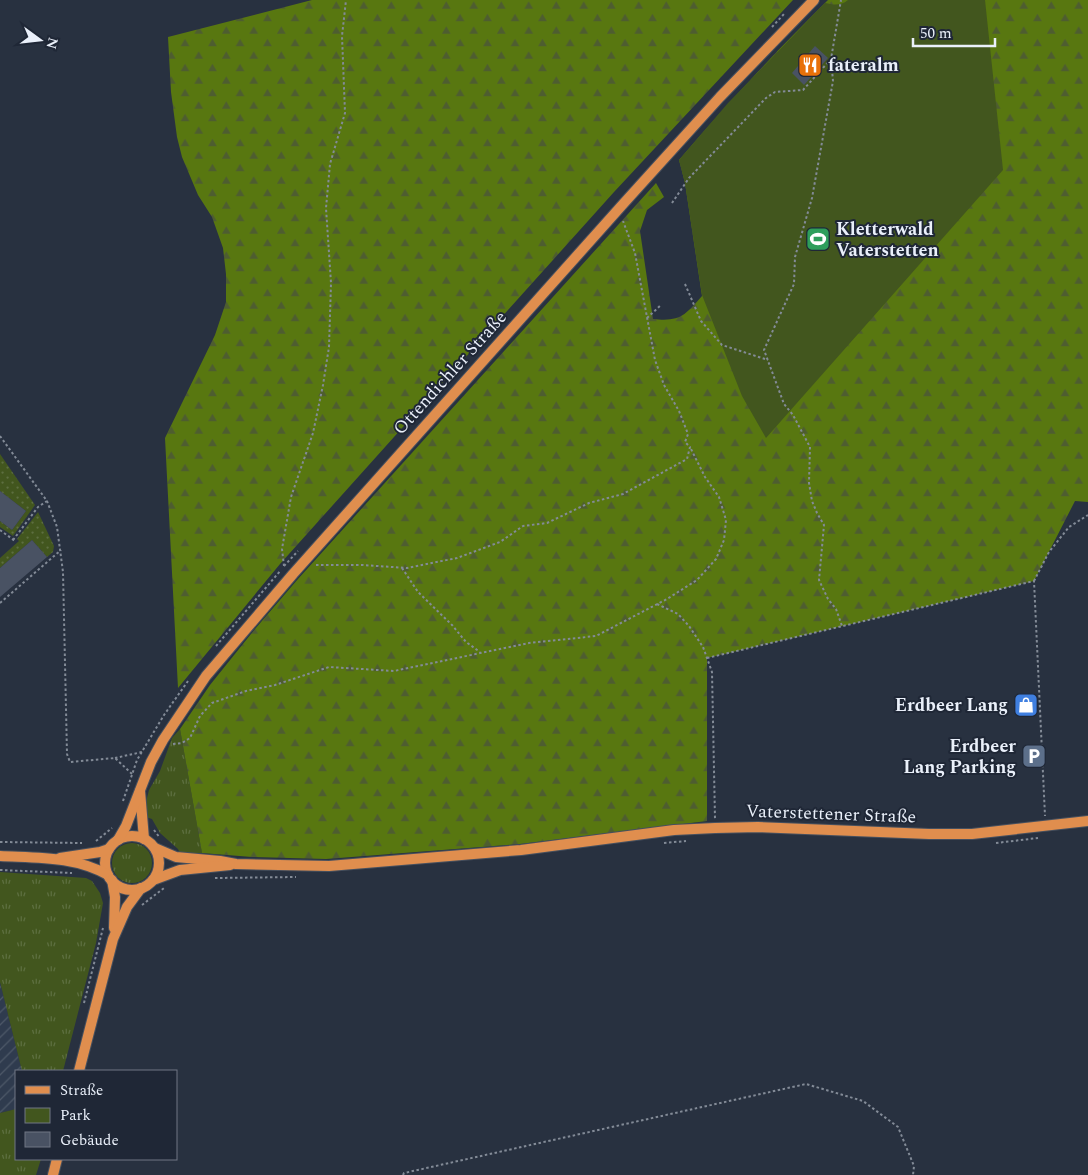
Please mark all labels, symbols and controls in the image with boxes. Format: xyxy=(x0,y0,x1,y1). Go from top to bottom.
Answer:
north arrow xyxy=(15,15,65,65)
scale bar xyxy=(913,15,996,47)
text: 50 m xyxy=(920,22,952,45)
text: N xyxy=(40,35,64,51)
restaurant icon: fateralm xyxy=(797,52,823,78)
place label: fateralm xyxy=(828,52,899,79)
place label: Kletterwald Vaterstetten xyxy=(836,216,939,264)
sports icon: Kletterwald Vaterstetten xyxy=(805,226,831,252)
street label: Ottendichler Straße xyxy=(387,305,513,441)
place label: Erdbeer Lang xyxy=(895,692,1008,719)
shop icon: Erdbeer Lang xyxy=(1013,692,1039,718)
place label: Erdbeer Lang Parking xyxy=(903,733,1016,781)
parking icon: Erdbeer Lang Parking xyxy=(1021,743,1047,769)
street label: Vaterstettener Straße xyxy=(745,798,917,830)
legend xyxy=(15,1070,178,1160)
text: Straße xyxy=(60,1079,103,1102)
text: Park xyxy=(60,1104,91,1127)
text: Gebäude xyxy=(60,1129,119,1152)

